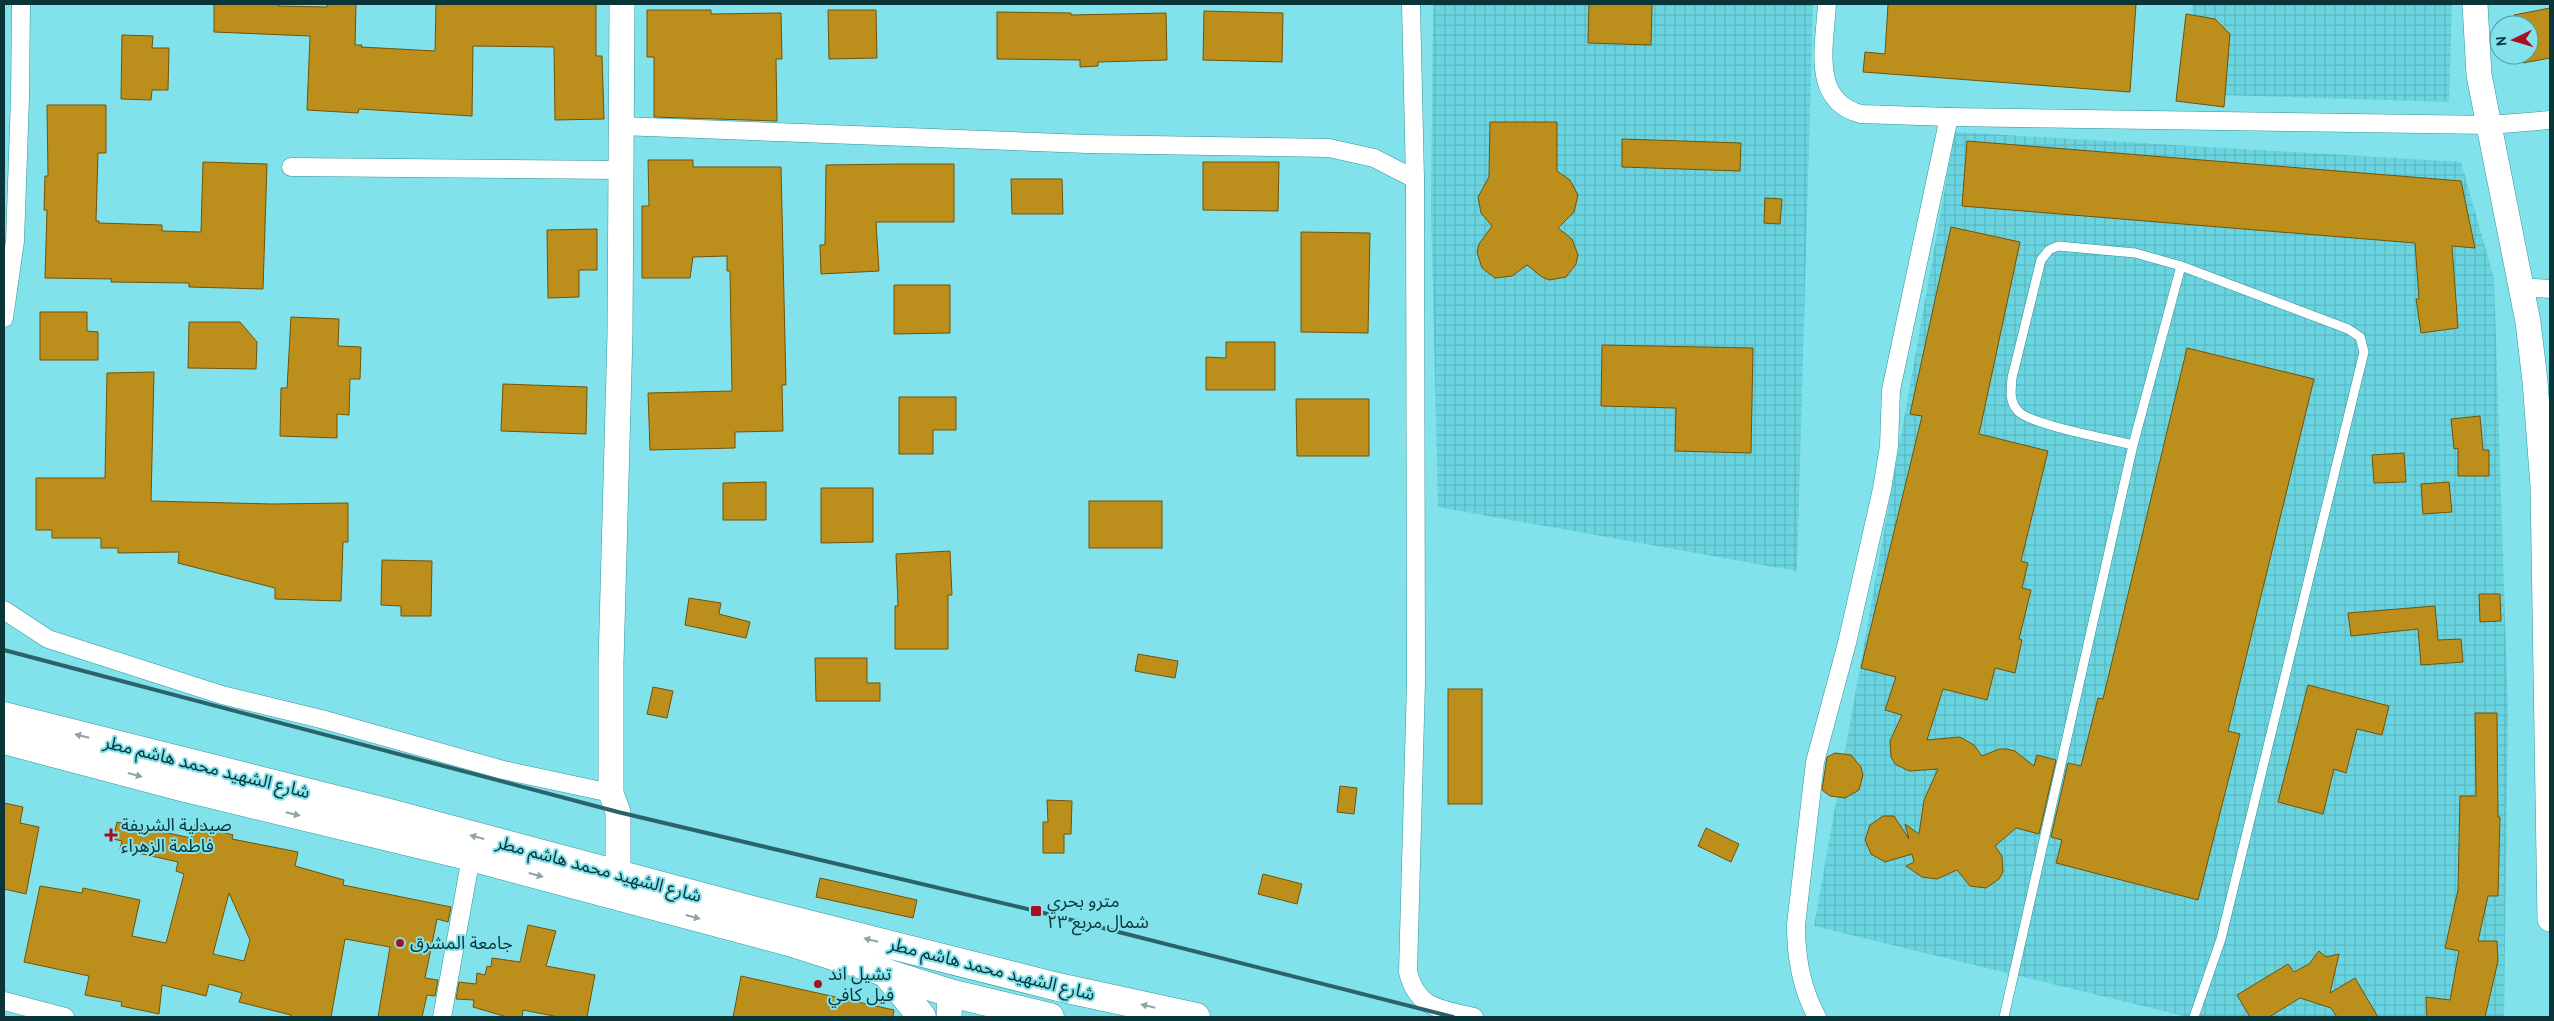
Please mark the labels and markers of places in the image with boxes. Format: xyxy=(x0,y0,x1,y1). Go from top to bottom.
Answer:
place label: صيدلية الشريفة فاطمة الزهراء xyxy=(121,815,232,859)
marker: صيدلية الشريفة فاطمة الزهراء xyxy=(105,829,117,841)
place label: مترو بحري شمال مربع ٢٣ xyxy=(1047,891,1149,936)
marker: مترو بحري شمال مربع ٢٣ xyxy=(1029,904,1043,918)
place label: جامعة المشرق xyxy=(410,933,513,956)
marker: جامعة المشرق xyxy=(394,937,406,949)
place label: تشيل اند فيل كافي xyxy=(828,964,894,1008)
marker: تشيل اند فيل كافي xyxy=(812,978,824,990)

